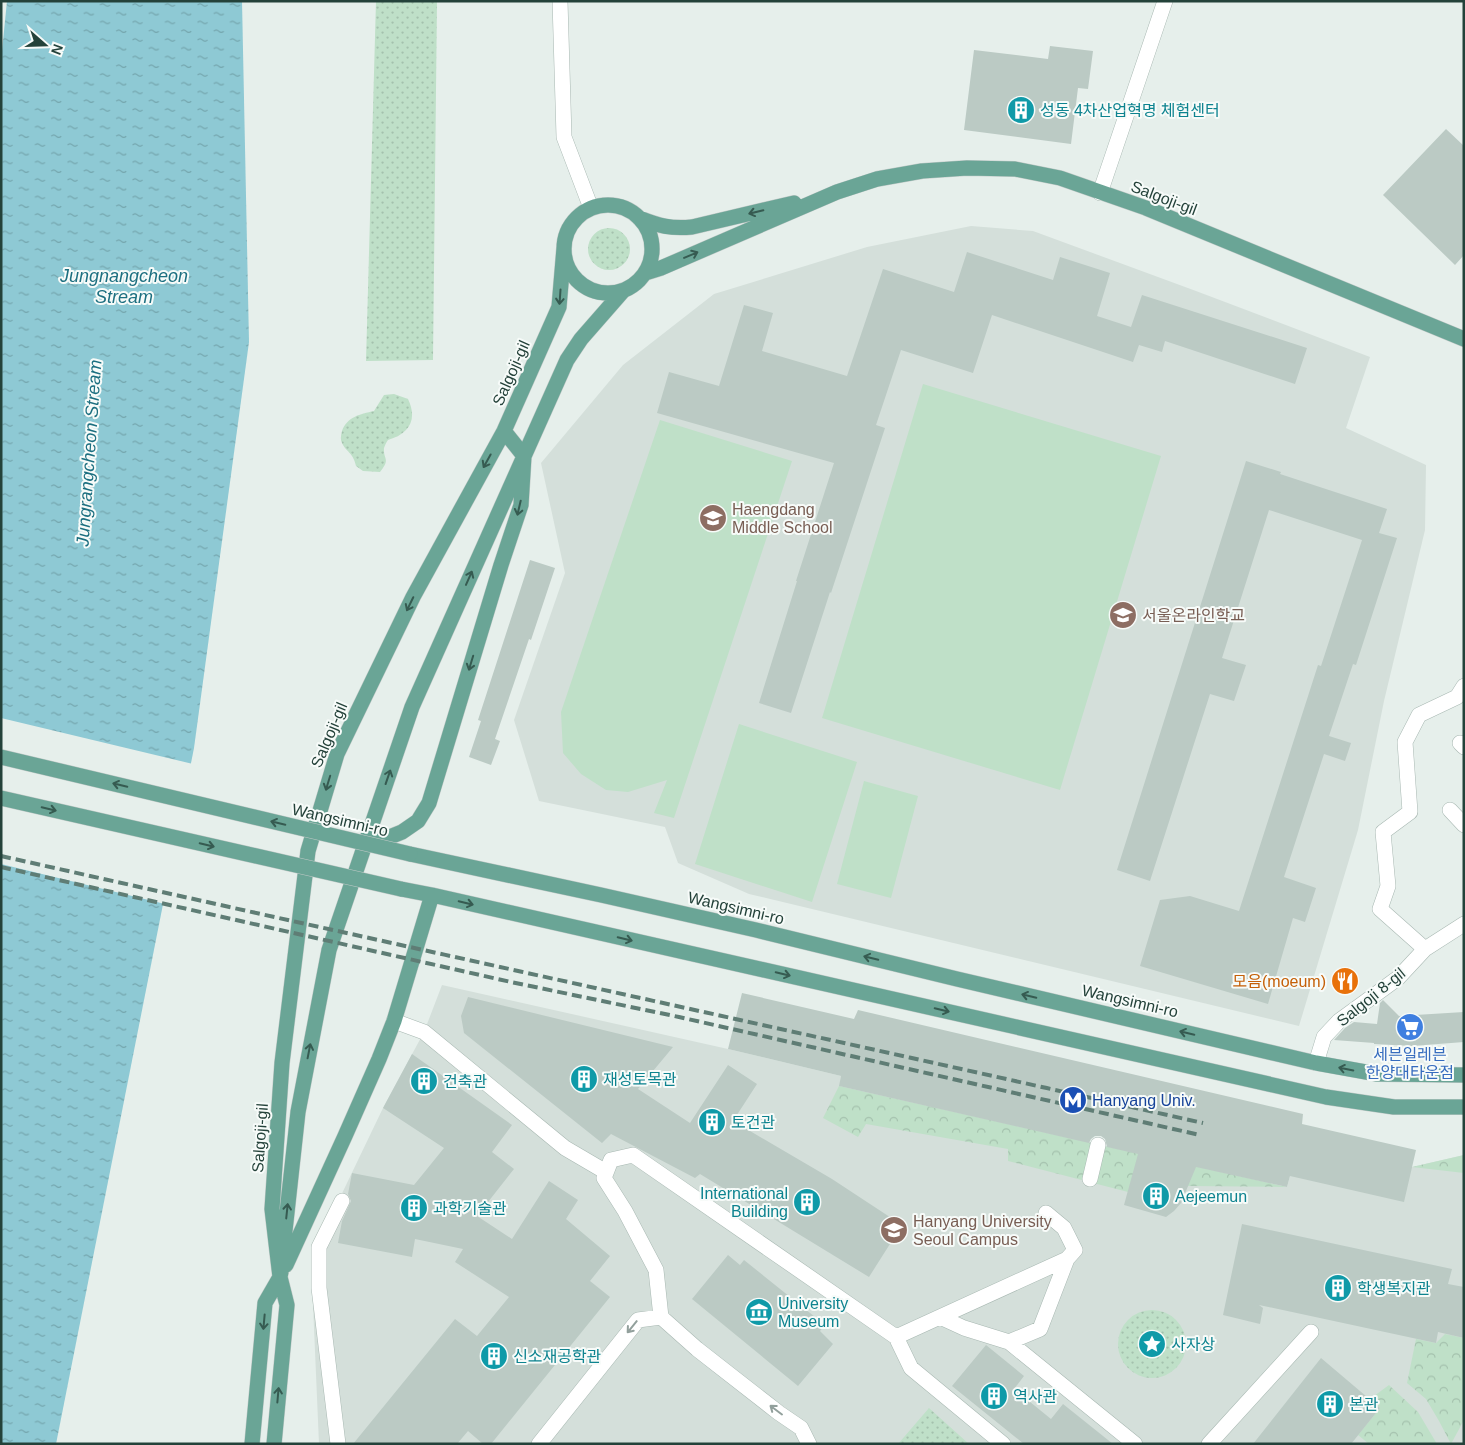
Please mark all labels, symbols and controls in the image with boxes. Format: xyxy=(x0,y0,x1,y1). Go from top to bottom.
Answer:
north arrow xyxy=(20,20,70,70)
text: N xyxy=(48,42,66,57)
building icon: 성동 4차산업혁명 체험센터 xyxy=(1006,95,1036,125)
place label: 성동 4차산업혁명 체험센터 xyxy=(1040,102,1220,119)
street label: Salgoji-gil xyxy=(1129,178,1199,218)
one-way arrow xyxy=(748,208,764,217)
one-way arrow xyxy=(683,249,698,259)
water label: Jungnangcheon Stream xyxy=(59,266,188,307)
one-way arrow xyxy=(555,289,564,305)
street label: Salgoji-gil xyxy=(489,338,533,408)
water label: Jungrangcheon Stream xyxy=(72,359,106,548)
one-way arrow xyxy=(482,453,492,468)
one-way arrow xyxy=(514,499,523,515)
place label: Haengdang Middle School xyxy=(732,501,833,536)
school or university icon: Haengdang Middle School xyxy=(698,503,728,533)
one-way arrow xyxy=(465,571,475,586)
one-way arrow xyxy=(405,596,414,611)
school or university icon: 서울온라인학교 xyxy=(1108,600,1138,630)
place label: 서울온라인학교 xyxy=(1142,607,1245,624)
one-way arrow xyxy=(466,655,476,671)
street label: Salgoji-gil xyxy=(308,700,350,770)
one-way arrow xyxy=(384,770,393,785)
one-way arrow xyxy=(322,775,332,791)
one-way arrow xyxy=(112,780,128,789)
street label: Wangsimni-ro xyxy=(290,801,390,839)
one-way arrow xyxy=(40,805,56,814)
one-way arrow xyxy=(270,818,286,827)
one-way arrow xyxy=(199,841,215,850)
street label: Wangsimni-ro xyxy=(686,889,786,927)
one-way arrow xyxy=(458,899,474,908)
one-way arrow xyxy=(616,935,632,944)
one-way arrow xyxy=(863,953,879,962)
street label: Salgoji 8-gil xyxy=(1334,964,1408,1030)
restaurant icon: 모음(moeum) xyxy=(1330,966,1360,996)
one-way arrow xyxy=(775,970,791,979)
place label: 모음(moeum) xyxy=(1233,973,1326,990)
street label: Wangsimni-ro xyxy=(1080,982,1180,1020)
one-way arrow xyxy=(1021,991,1037,1000)
one-way arrow xyxy=(933,1006,949,1015)
supermarket icon: 세븐일레븐 한양대타운점 xyxy=(1395,1012,1425,1042)
one-way arrow xyxy=(1180,1028,1196,1037)
one-way arrow xyxy=(305,1043,315,1059)
place label: 세븐일레븐 한양대타운점 xyxy=(1366,1046,1454,1081)
one-way arrow xyxy=(1338,1063,1354,1073)
building icon: 재성토목관 xyxy=(569,1064,599,1094)
building icon: 건축관 xyxy=(409,1066,439,1096)
place label: 재성토목관 xyxy=(603,1071,677,1088)
place label: 건축관 xyxy=(443,1073,487,1090)
metro station icon: Hanyang Univ. xyxy=(1058,1085,1088,1115)
place label: Hanyang Univ. xyxy=(1092,1092,1196,1109)
street label: Salgoji-gil xyxy=(249,1103,271,1173)
building icon: 토건관 xyxy=(697,1107,727,1137)
place label: 토건관 xyxy=(731,1114,775,1131)
building icon: Aejeemun xyxy=(1141,1181,1171,1211)
place label: International Building xyxy=(700,1185,788,1220)
building icon: International Building xyxy=(792,1187,822,1217)
place label: Aejeemun xyxy=(1175,1188,1247,1205)
building icon: 과학기술관 xyxy=(399,1193,429,1223)
place label: 과학기술관 xyxy=(433,1200,507,1217)
one-way arrow xyxy=(282,1204,292,1220)
place label: Hanyang University Seoul Campus xyxy=(913,1213,1052,1248)
school or university icon: Hanyang University Seoul Campus xyxy=(879,1215,909,1245)
building icon: 학생복지관 xyxy=(1323,1273,1353,1303)
place label: 학생복지관 xyxy=(1357,1280,1431,1297)
place label: University Museum xyxy=(778,1295,848,1330)
museum icon: University Museum xyxy=(744,1297,774,1327)
one-way arrow xyxy=(259,1314,268,1330)
one-way arrow xyxy=(627,1321,638,1334)
place icon: 사자상 xyxy=(1137,1329,1167,1359)
place label: 사자상 xyxy=(1171,1336,1215,1353)
building icon: 신소재공학관 xyxy=(479,1341,509,1371)
place label: 신소재공학관 xyxy=(513,1348,602,1365)
building icon: 역사관 xyxy=(979,1381,1009,1411)
one-way arrow xyxy=(274,1387,283,1403)
place label: 역사관 xyxy=(1013,1388,1057,1405)
building icon: 본관 xyxy=(1315,1389,1345,1419)
place label: 본관 xyxy=(1349,1396,1379,1413)
one-way arrow xyxy=(769,1405,783,1415)

